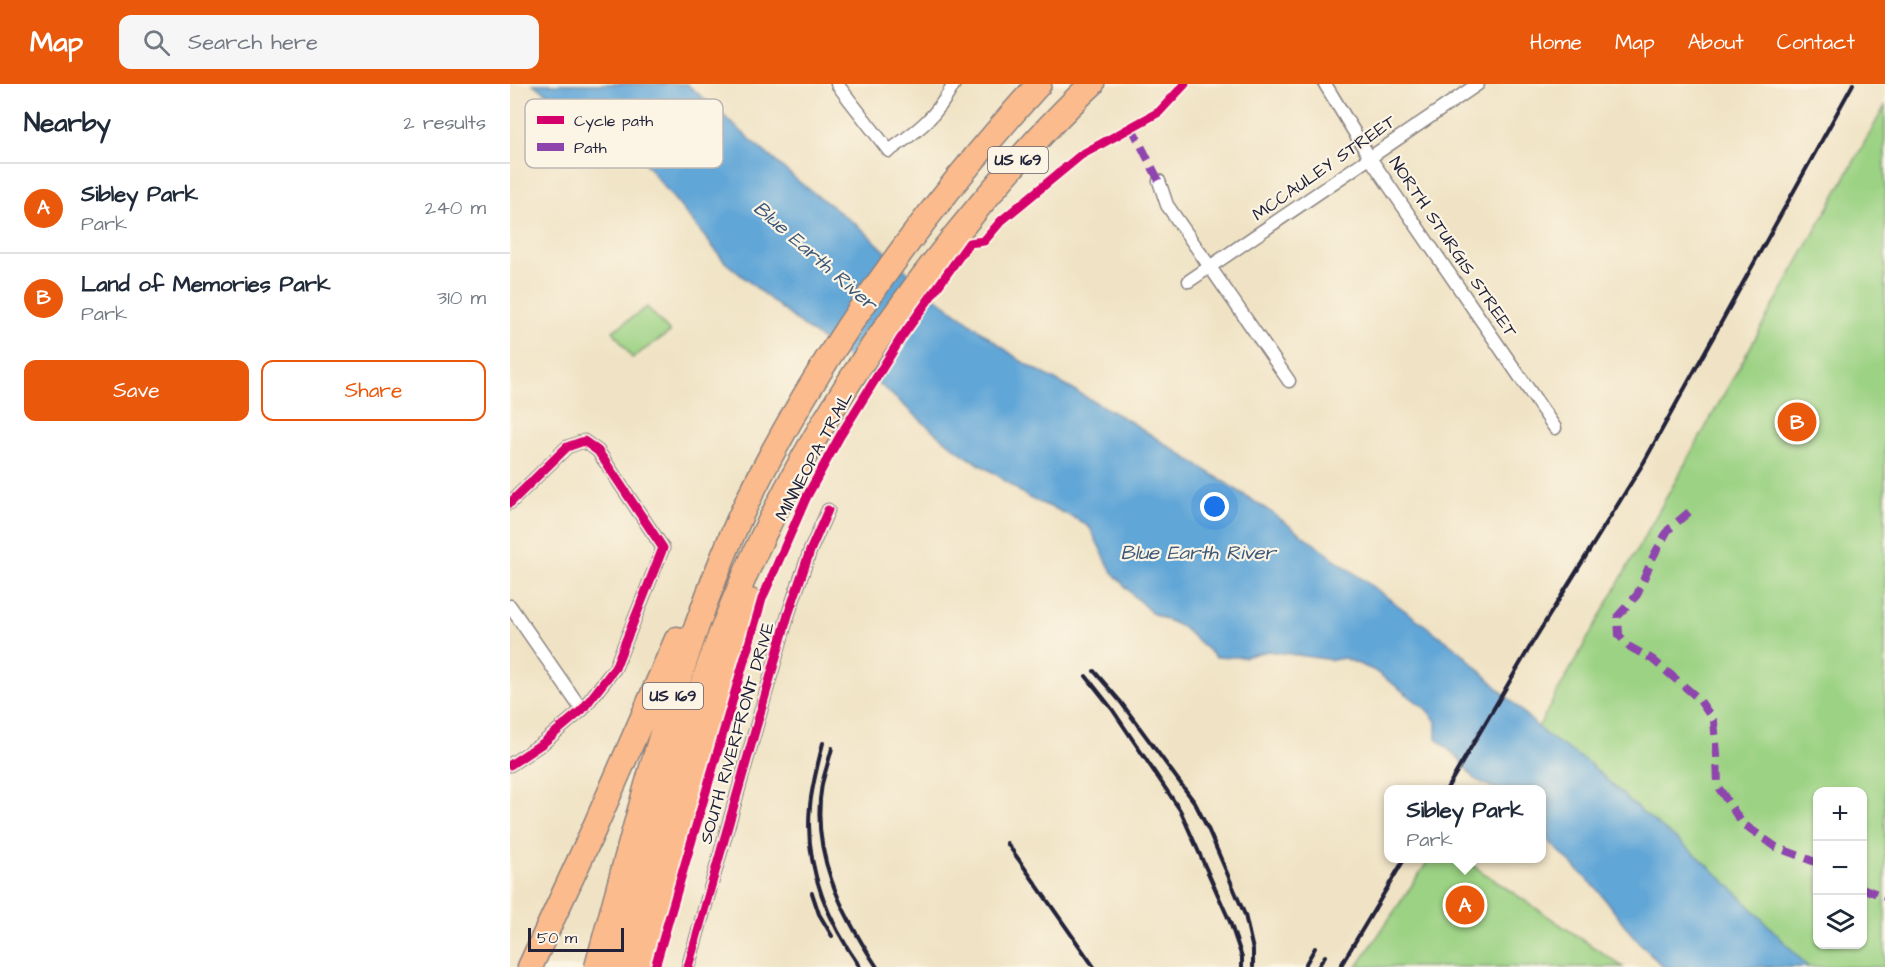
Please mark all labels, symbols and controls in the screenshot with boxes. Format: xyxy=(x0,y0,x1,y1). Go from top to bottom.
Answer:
search box xyxy=(119,15,539,69)
text: Map xyxy=(30,23,83,62)
icon: search xyxy=(140,26,173,59)
text: Search here xyxy=(188,27,318,58)
text: Home xyxy=(1530,28,1582,57)
text: Map xyxy=(1615,28,1655,57)
text: About xyxy=(1688,28,1744,57)
text: Contact xyxy=(1777,28,1855,57)
legend xyxy=(525,99,723,168)
text: Nearby xyxy=(24,105,111,141)
text: 2 results xyxy=(403,109,486,137)
street label: MCCAULEY STREET xyxy=(1247,109,1401,227)
text: Cycle path xyxy=(574,110,653,133)
text: Path xyxy=(574,137,607,159)
road number: US 169 xyxy=(988,147,1048,173)
street label: NORTH STURGIS STREET xyxy=(1383,152,1523,343)
text: Sibley Park xyxy=(81,179,198,210)
text: A xyxy=(37,194,50,222)
text: 240 m xyxy=(425,194,486,222)
water label: Blue Earth River xyxy=(747,195,884,319)
text: Park xyxy=(81,210,127,238)
text: Land of Memories Park xyxy=(81,269,330,300)
text: B xyxy=(36,284,51,312)
text: 310 m xyxy=(437,284,486,312)
text: Park xyxy=(81,300,127,328)
button: Save xyxy=(24,360,249,421)
button: Share xyxy=(261,360,486,421)
street label: MINNEOPA TRAIL xyxy=(769,386,859,525)
pin: B xyxy=(1778,400,1816,444)
your location xyxy=(1200,492,1229,521)
water label: Blue Earth River xyxy=(1121,539,1277,567)
street label: SOUTH RIVERFRONT DRIVE xyxy=(693,619,781,847)
road number: US 169 xyxy=(643,683,703,709)
popup xyxy=(1384,785,1546,863)
map controls xyxy=(1813,787,1867,949)
button: + xyxy=(1813,787,1867,841)
text: Sibley Park xyxy=(1407,795,1523,826)
text: Park xyxy=(1407,826,1453,854)
button: − xyxy=(1813,841,1867,895)
pin: A xyxy=(1446,882,1484,928)
button: layers xyxy=(1813,895,1867,949)
scale bar xyxy=(528,925,624,952)
text: 50 m xyxy=(537,927,577,949)

